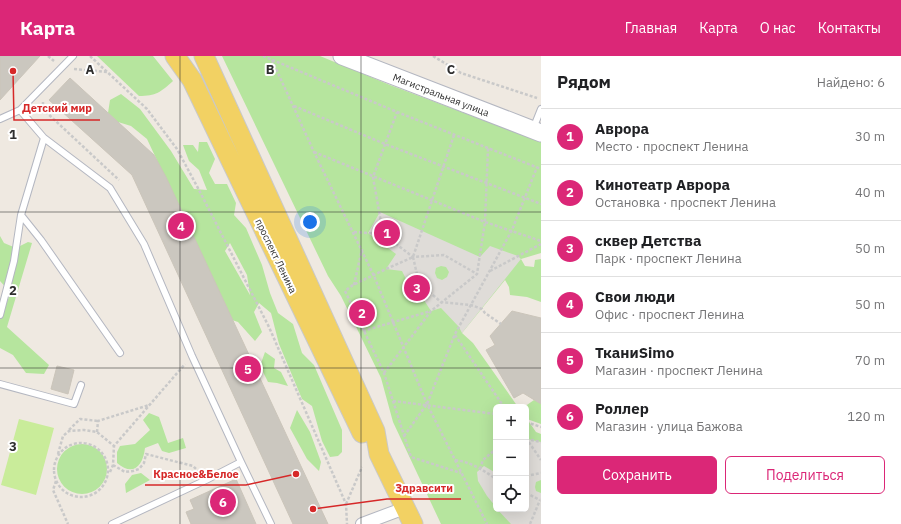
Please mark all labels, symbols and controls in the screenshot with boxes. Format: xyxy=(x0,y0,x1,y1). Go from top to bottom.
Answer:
text: Карта xyxy=(20,16,75,40)
text: Главная xyxy=(625,19,677,37)
text: Карта xyxy=(699,19,738,37)
text: О нас xyxy=(760,19,796,37)
text: Контакты xyxy=(818,19,881,37)
text: A xyxy=(86,61,95,78)
text: B xyxy=(266,61,275,78)
text: C xyxy=(447,61,456,78)
street label: Магистральная улица xyxy=(391,71,492,120)
text: Рядом xyxy=(557,71,611,93)
text: Найдено: 6 xyxy=(817,74,885,91)
callout: Детский мир xyxy=(14,97,100,120)
text: Детский мир xyxy=(22,101,92,115)
text: Аврора xyxy=(595,119,649,138)
text: 1 xyxy=(9,126,17,143)
text: 1 xyxy=(566,128,574,145)
text: 30 m xyxy=(855,128,885,145)
text: Место · проспект Ленина xyxy=(595,138,749,155)
text: Кинотеатр Аврора xyxy=(595,175,730,194)
text: 2 xyxy=(566,184,574,201)
text: 40 m xyxy=(855,184,885,201)
text: Остановка · проспект Ленина xyxy=(595,194,776,211)
pin: 4 xyxy=(168,211,194,241)
your location xyxy=(300,212,320,232)
street label: проспект Ленина xyxy=(252,217,300,296)
pin: 1 xyxy=(374,218,400,248)
text: сквер Детства xyxy=(595,231,702,250)
text: 3 xyxy=(566,240,574,257)
text: 50 m xyxy=(855,240,885,257)
text: Парк · проспект Ленина xyxy=(595,250,742,267)
pin: 3 xyxy=(404,273,430,303)
text: 2 xyxy=(9,282,17,299)
text: Свои люди xyxy=(595,287,675,306)
text: 4 xyxy=(566,296,574,313)
text: 50 m xyxy=(855,296,885,313)
pin: 2 xyxy=(349,298,375,328)
text: Офис · проспект Ленина xyxy=(595,306,744,323)
text: ТканиSimo xyxy=(595,343,674,362)
text: 5 xyxy=(566,352,574,369)
text: 70 m xyxy=(855,352,885,369)
pin: 5 xyxy=(235,354,261,384)
text: Магазин · проспект Ленина xyxy=(595,362,763,379)
text: Роллер xyxy=(595,399,649,418)
map controls xyxy=(493,404,529,512)
button: + xyxy=(493,404,529,440)
text: 6 xyxy=(566,408,574,425)
text: 120 m xyxy=(847,408,885,425)
text: Магазин · улица Бажова xyxy=(595,418,743,435)
text: 3 xyxy=(9,438,17,455)
button: − xyxy=(493,440,529,476)
button: Сохранить xyxy=(557,456,717,494)
button: Поделиться xyxy=(725,456,885,494)
callout: Красное&Белое xyxy=(145,462,246,485)
text: Красное&Белое xyxy=(153,467,239,481)
callout: Здравсити xyxy=(387,476,461,499)
button: locate xyxy=(493,476,529,512)
text: Здравсити xyxy=(395,481,453,495)
pin: 6 xyxy=(210,487,236,517)

